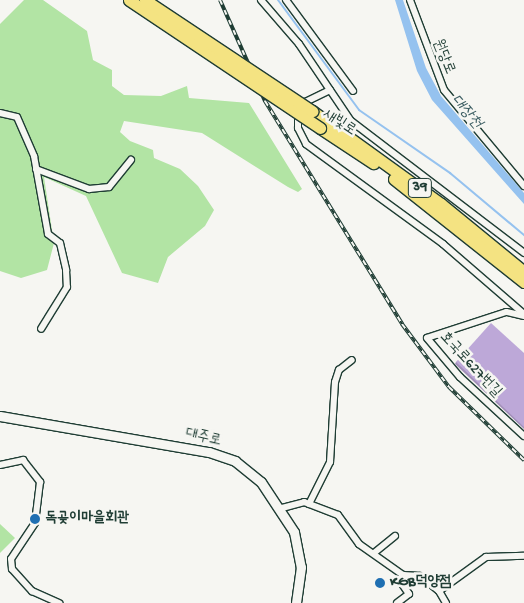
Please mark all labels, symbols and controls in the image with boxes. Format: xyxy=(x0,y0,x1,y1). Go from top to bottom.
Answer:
street label: 원당로 xyxy=(428,37,458,77)
water label: 대장천 xyxy=(445,92,485,134)
street label: 새빛로 xyxy=(319,106,359,140)
road number: 39 xyxy=(408,177,432,200)
street label: 호국로627번길 xyxy=(435,328,505,402)
street label: 대주로 xyxy=(183,425,223,451)
place label: 독곶이마을회관 xyxy=(45,510,129,528)
marker: 독곶이마을회관 xyxy=(29,513,41,525)
place label: KGB덕양점 xyxy=(390,574,452,592)
marker: KGB덕양점 xyxy=(374,577,386,589)

